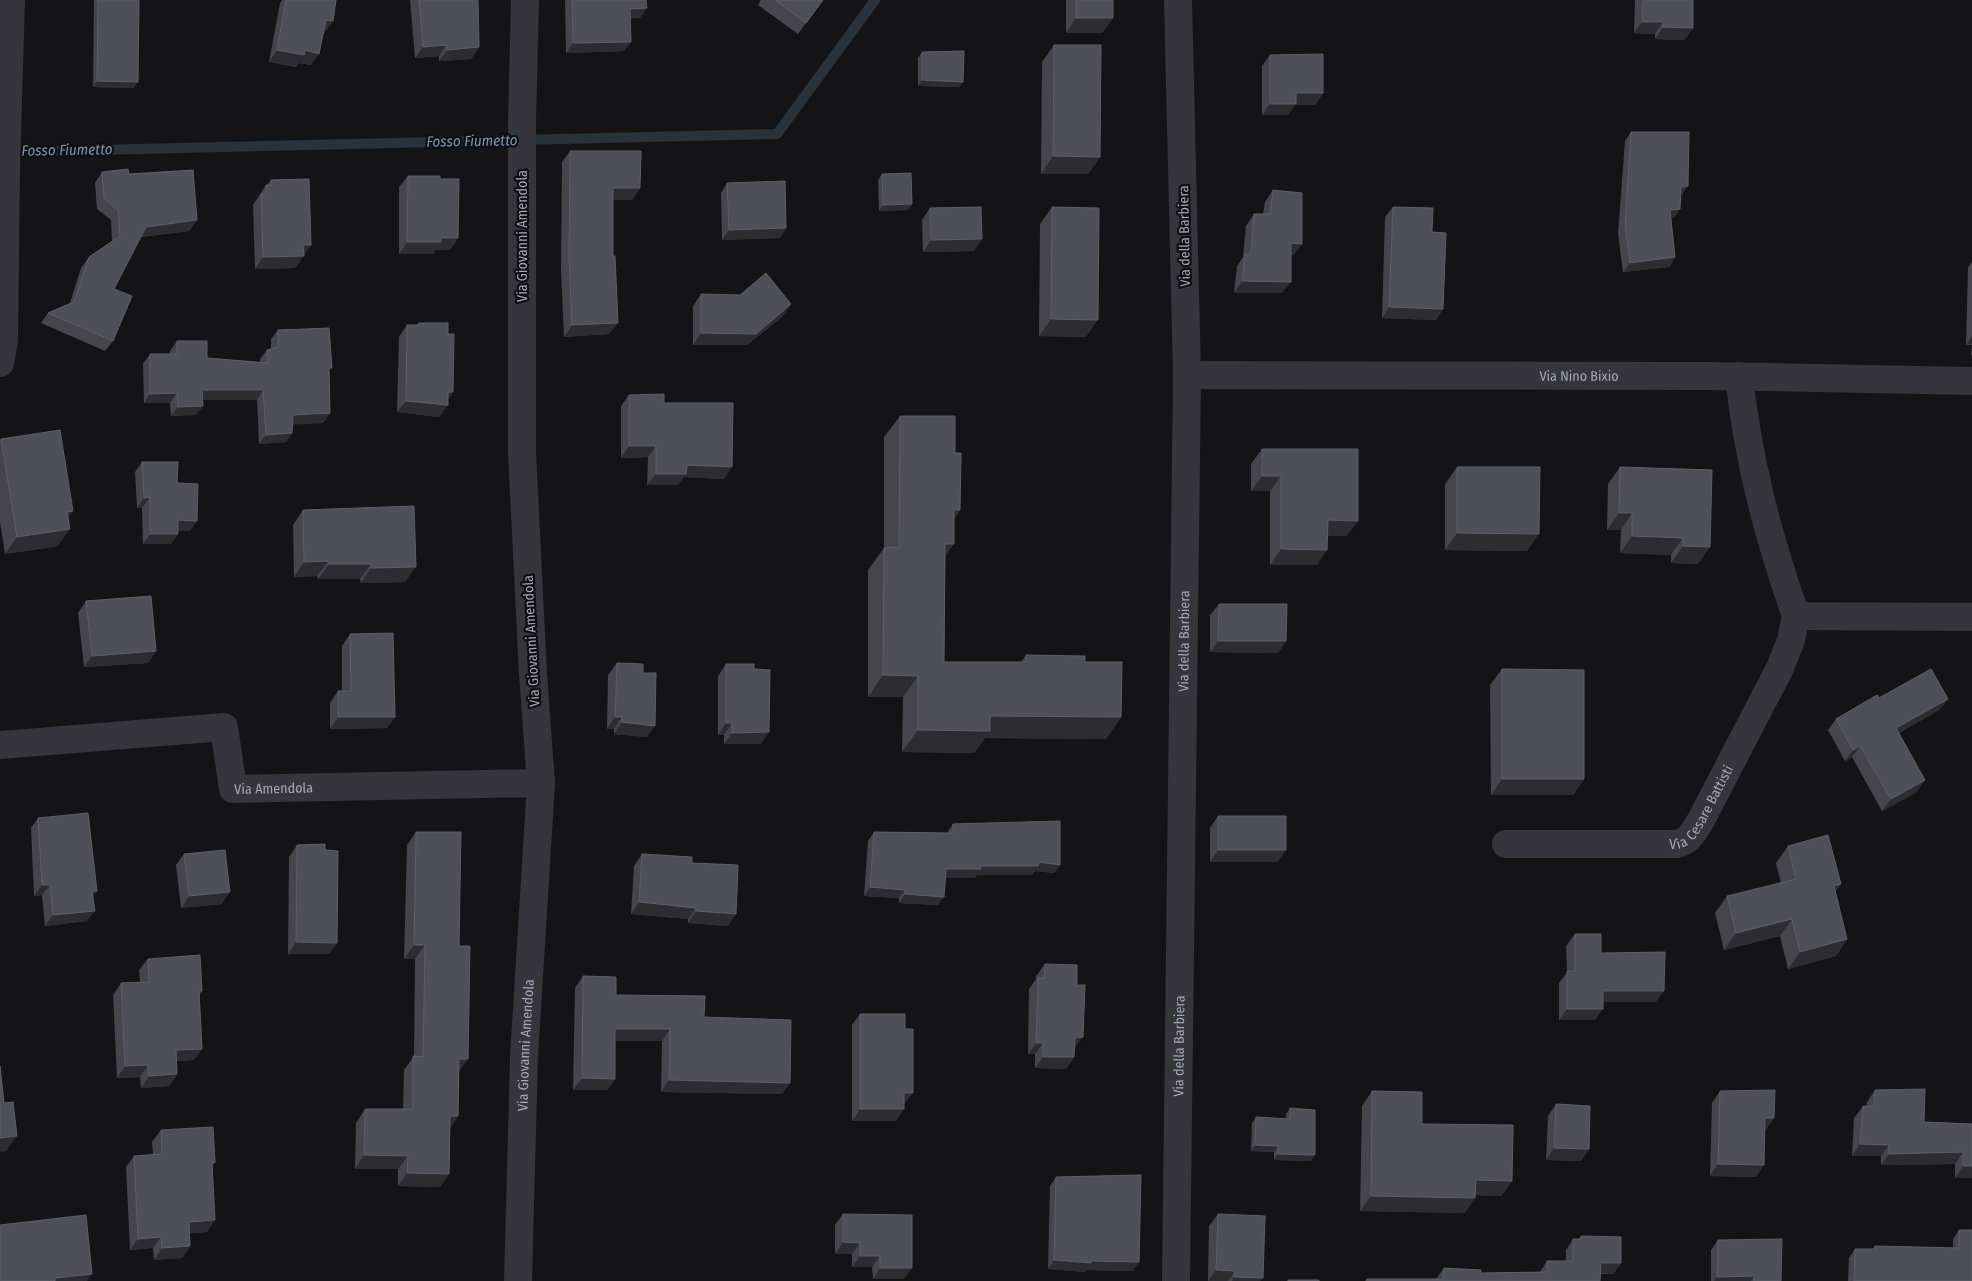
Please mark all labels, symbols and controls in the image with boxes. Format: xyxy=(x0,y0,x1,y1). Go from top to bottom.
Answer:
water label: Fosso Fiumetto xyxy=(426,131,518,151)
water label: Fosso Fiumetto xyxy=(21,140,113,160)
street label: Via Giovanni Amendola xyxy=(514,170,531,302)
street label: Via della Barbiera xyxy=(1175,185,1194,287)
street label: Via Nino Bixio xyxy=(1539,368,1619,385)
street label: Via Giovanni Amendola xyxy=(520,575,543,707)
street label: Via della Barbiera xyxy=(1175,590,1193,692)
street label: Via Cesare Battisti xyxy=(1669,762,1737,853)
street label: Via Amendola xyxy=(234,779,313,798)
street label: Via Giovanni Amendola xyxy=(515,979,538,1111)
street label: Via della Barbiera xyxy=(1170,995,1188,1097)

